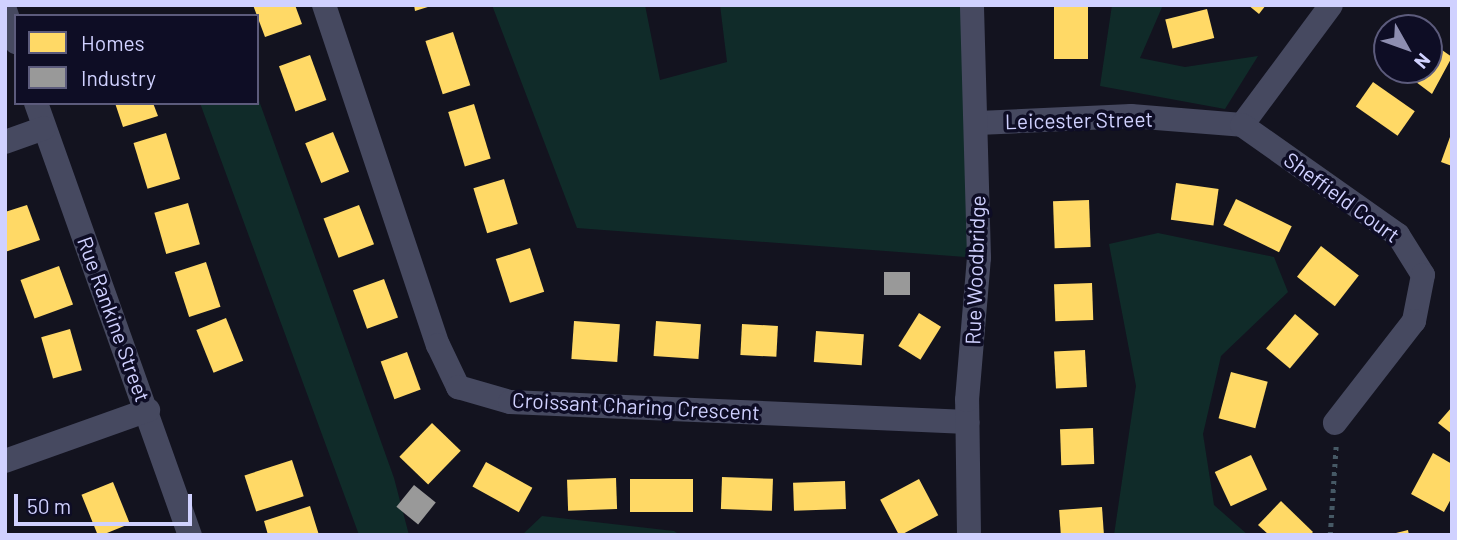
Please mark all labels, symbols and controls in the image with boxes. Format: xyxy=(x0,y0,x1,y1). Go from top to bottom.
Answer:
legend xyxy=(14,14,259,105)
north arrow xyxy=(1373,14,1443,84)
text: Homes xyxy=(81,30,145,55)
text: N xyxy=(1410,49,1436,74)
text: Industry xyxy=(81,65,156,90)
street label: Leicester Street xyxy=(1005,106,1153,134)
street label: Sheffield Court xyxy=(1279,147,1405,247)
street label: Rue Woodbridge xyxy=(960,195,990,345)
street label: Rue Rankine Street xyxy=(72,233,156,405)
street label: Croissant Charing Crescent xyxy=(512,387,760,425)
scale bar xyxy=(18,480,196,524)
text: 50 m xyxy=(27,493,71,518)

